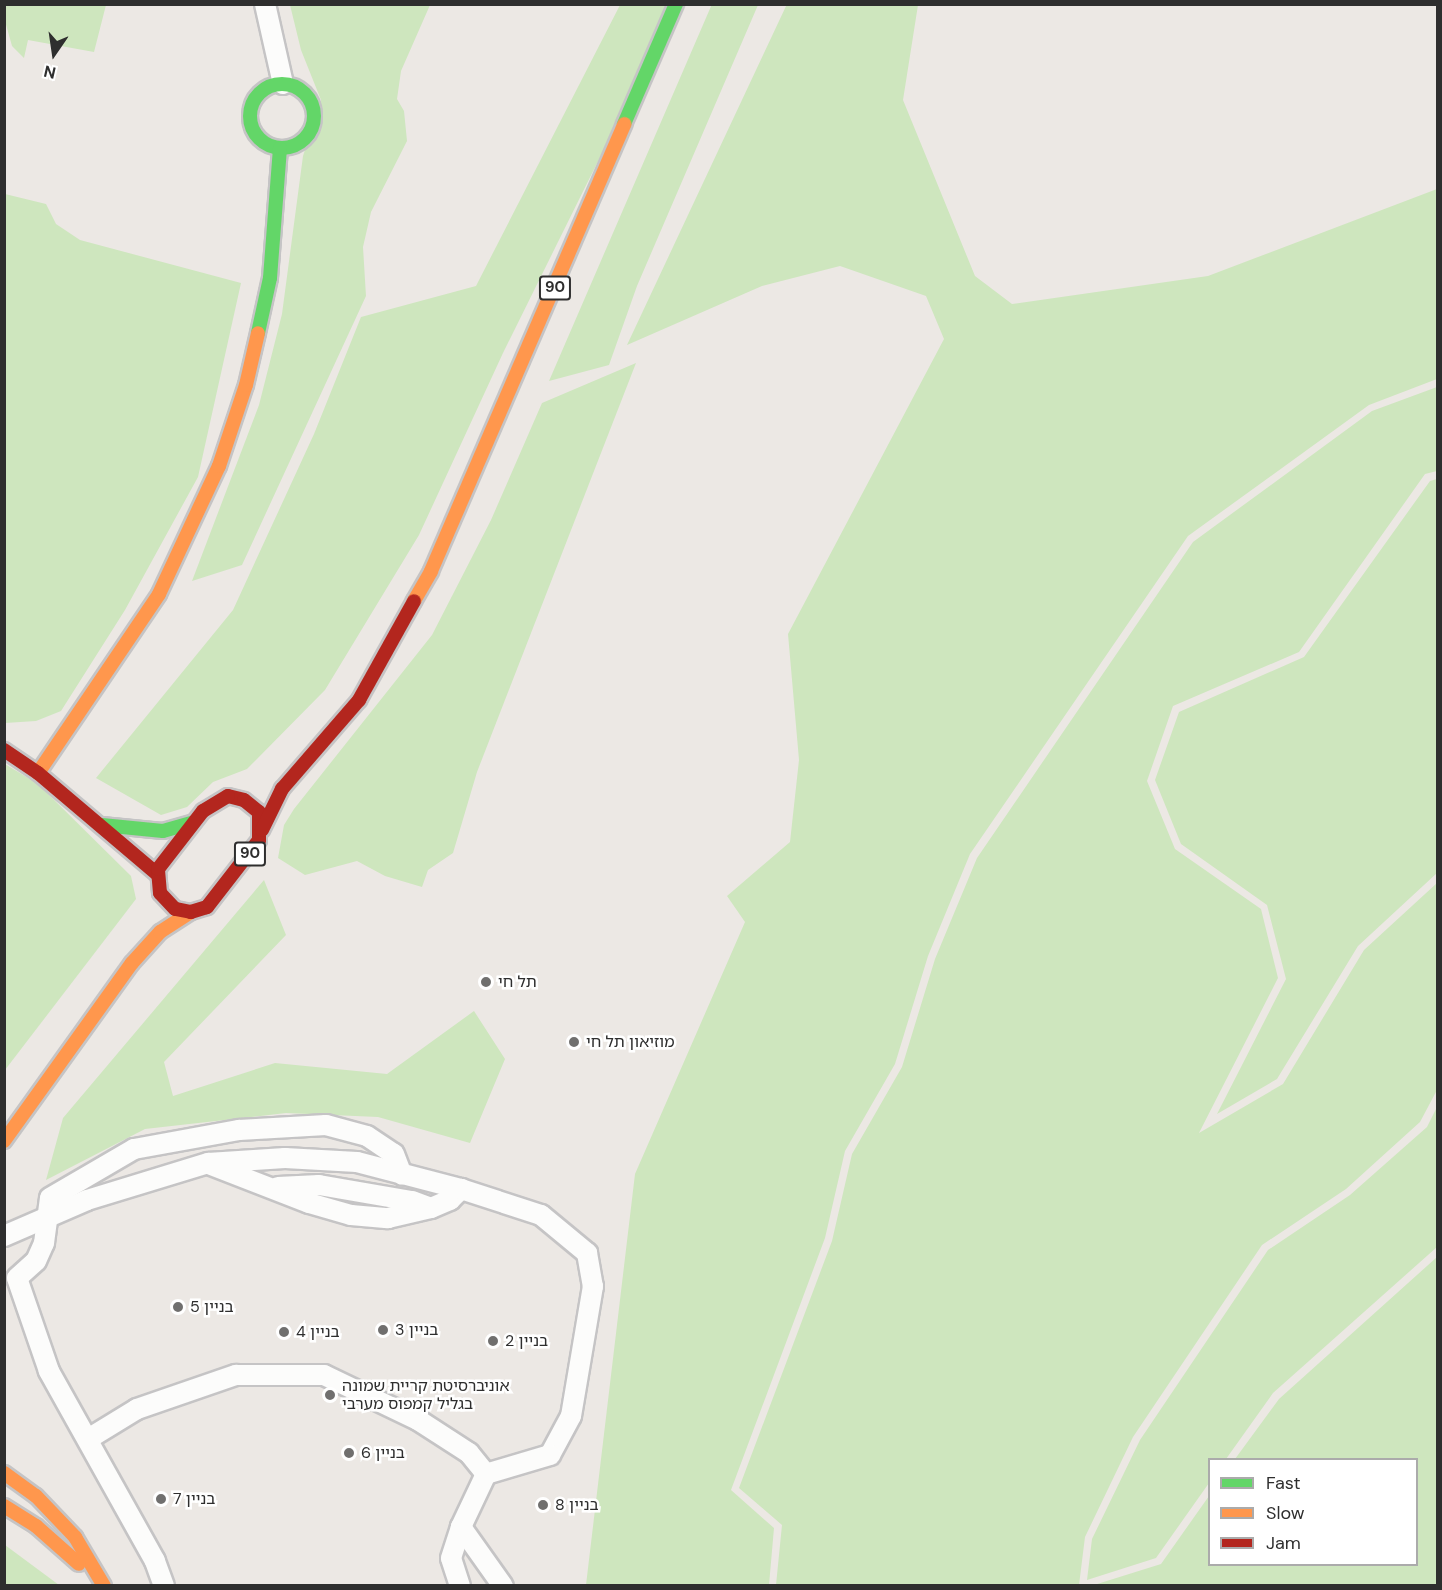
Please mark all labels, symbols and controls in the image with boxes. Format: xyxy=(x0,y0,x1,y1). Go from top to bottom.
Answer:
north arrow xyxy=(24,24,84,84)
text: N xyxy=(42,60,58,84)
road number: 90 xyxy=(538,276,572,300)
road number: 90 xyxy=(234,842,266,866)
place label: תל חי xyxy=(498,972,537,992)
marker: תל חי xyxy=(479,975,493,989)
place label: מוזיאון תל חי xyxy=(586,1032,675,1052)
marker: מוזיאון תל חי xyxy=(567,1035,581,1049)
place label: בניין 5 xyxy=(190,1297,234,1317)
marker: בניין 5 xyxy=(171,1300,185,1314)
place label: בניין 3 xyxy=(395,1320,438,1340)
place label: בניין 4 xyxy=(296,1322,340,1342)
marker: בניין 3 xyxy=(376,1323,390,1337)
marker: בניין 4 xyxy=(277,1325,291,1339)
place label: בניין 2 xyxy=(505,1331,548,1351)
marker: בניין 2 xyxy=(486,1334,500,1348)
place label: אוניברסיטת קריית שמונה בגליל קמפוס מערבי xyxy=(342,1376,510,1414)
marker: אוניברסיטת קריית שמונה בגליל קמפוס מערבי xyxy=(323,1388,337,1402)
place label: בניין 6 xyxy=(361,1443,405,1463)
marker: בניין 6 xyxy=(342,1446,356,1460)
legend xyxy=(1208,1458,1418,1566)
text: Fast xyxy=(1266,1471,1301,1495)
place label: בניין 7 xyxy=(173,1489,215,1509)
marker: בניין 7 xyxy=(154,1492,168,1506)
place label: בניין 8 xyxy=(555,1495,599,1515)
marker: בניין 8 xyxy=(536,1498,550,1512)
text: Slow xyxy=(1266,1501,1305,1525)
text: Jam xyxy=(1266,1531,1301,1555)

